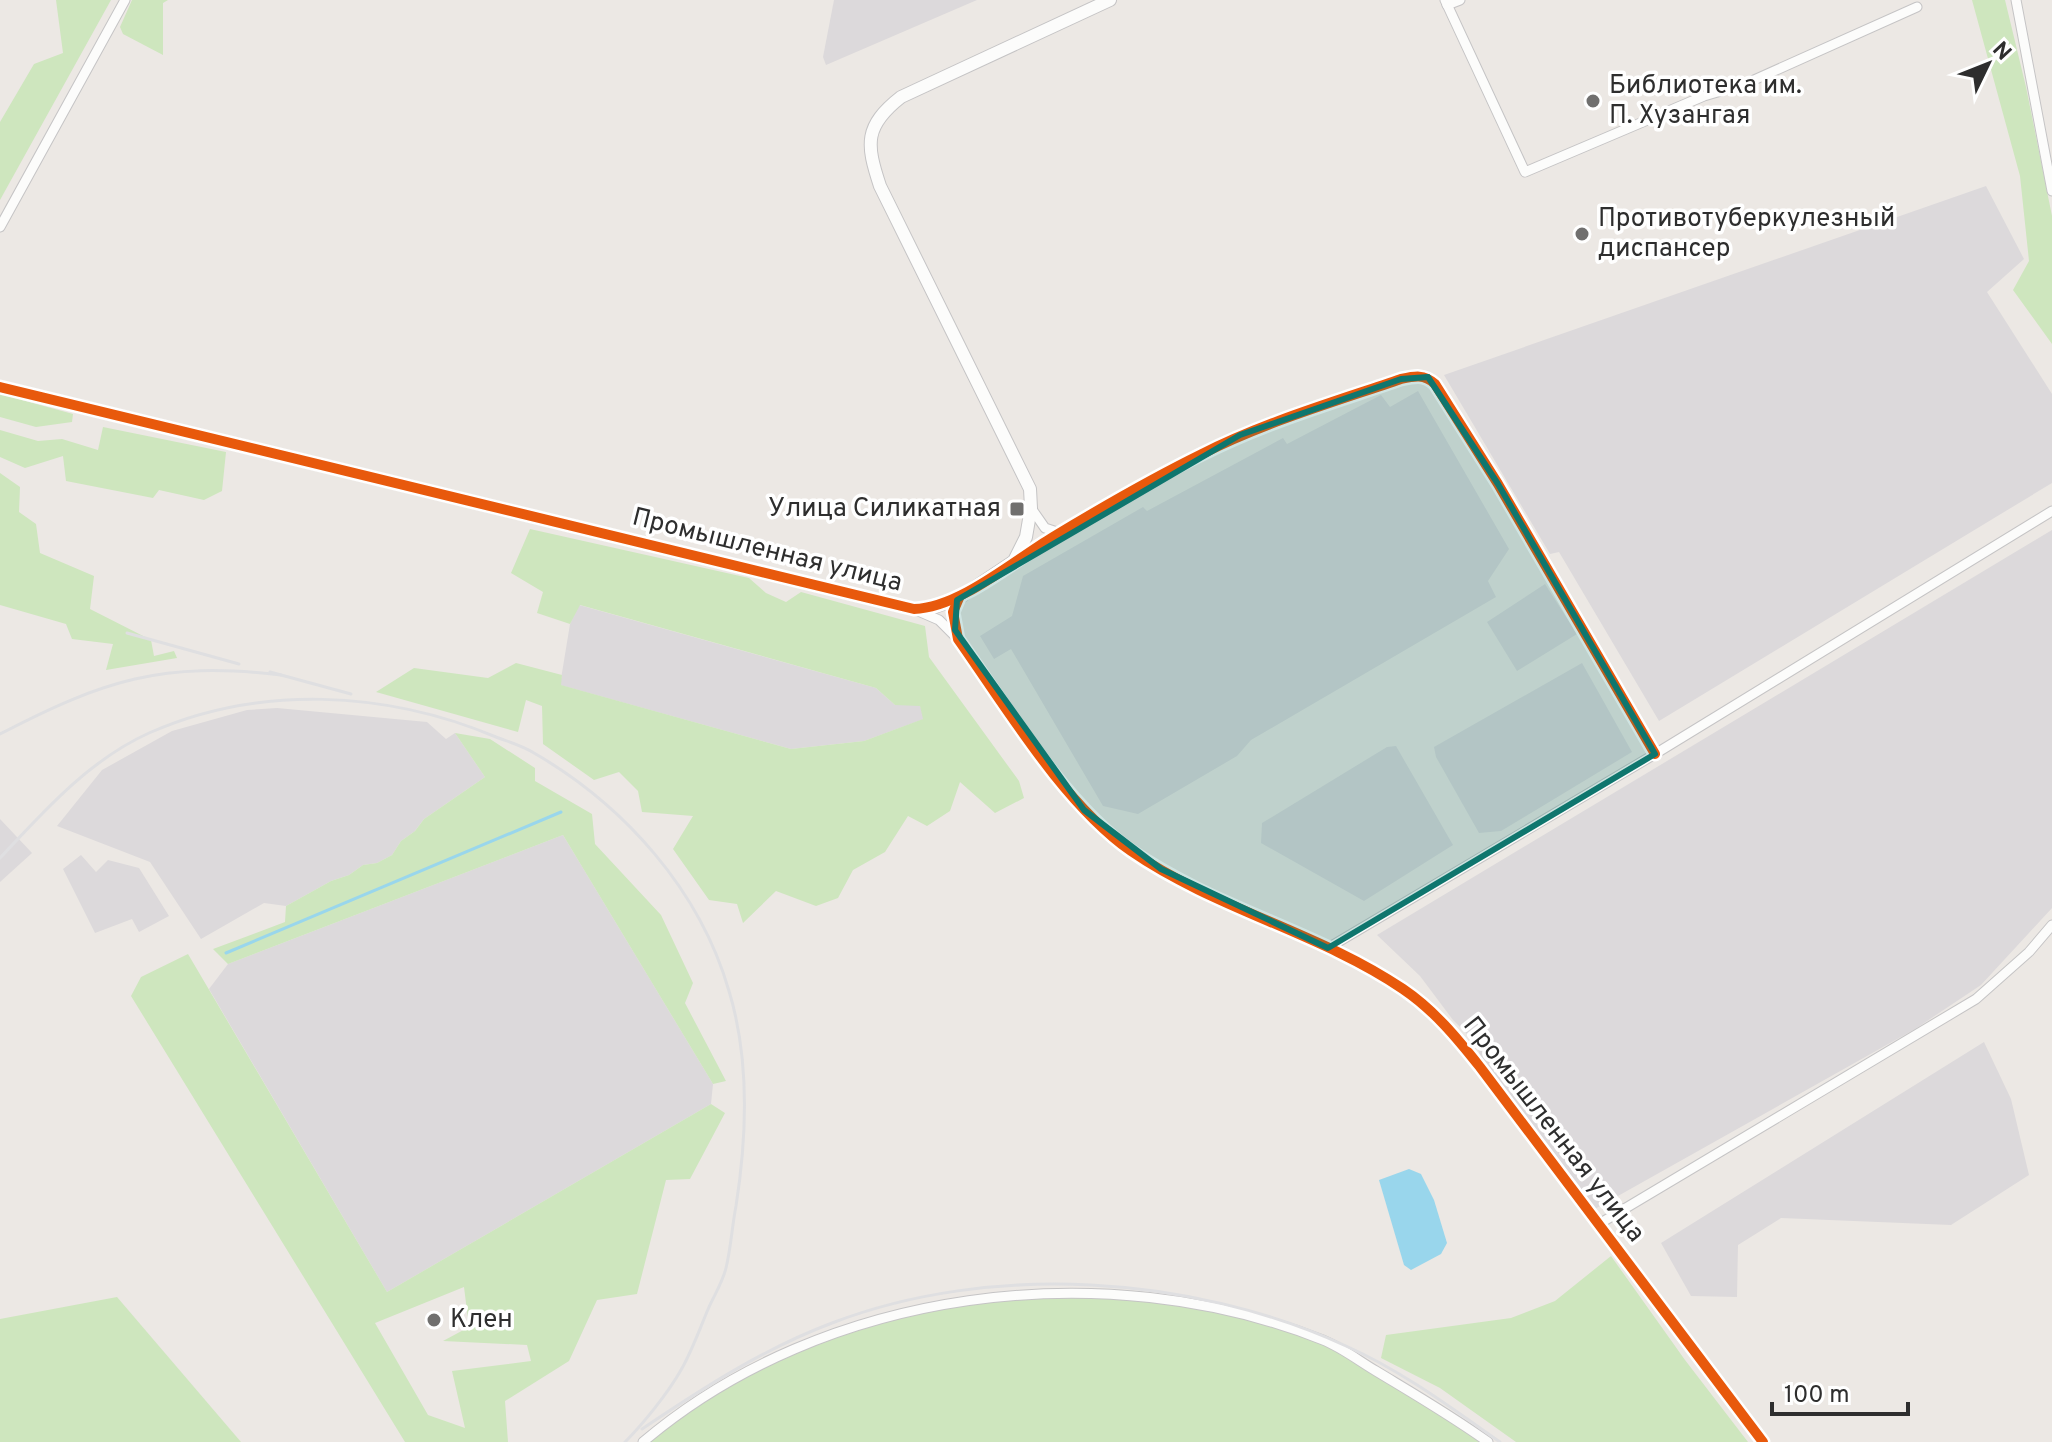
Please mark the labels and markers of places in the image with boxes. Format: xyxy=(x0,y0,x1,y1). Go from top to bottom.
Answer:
place label: Библиотека им. П. Хузангая xyxy=(1609,70,1802,133)
marker: Библиотека им. П. Хузангая xyxy=(1584,92,1602,110)
place label: Противотуберкулезный диспансер xyxy=(1598,203,1895,266)
marker: Противотуберкулезный диспансер xyxy=(1573,225,1591,243)
place label: Улица Силикатная xyxy=(768,493,1001,526)
marker: Улица Силикатная xyxy=(1008,500,1026,518)
place label: Клен xyxy=(450,1304,513,1337)
marker: Клен xyxy=(425,1311,443,1329)

